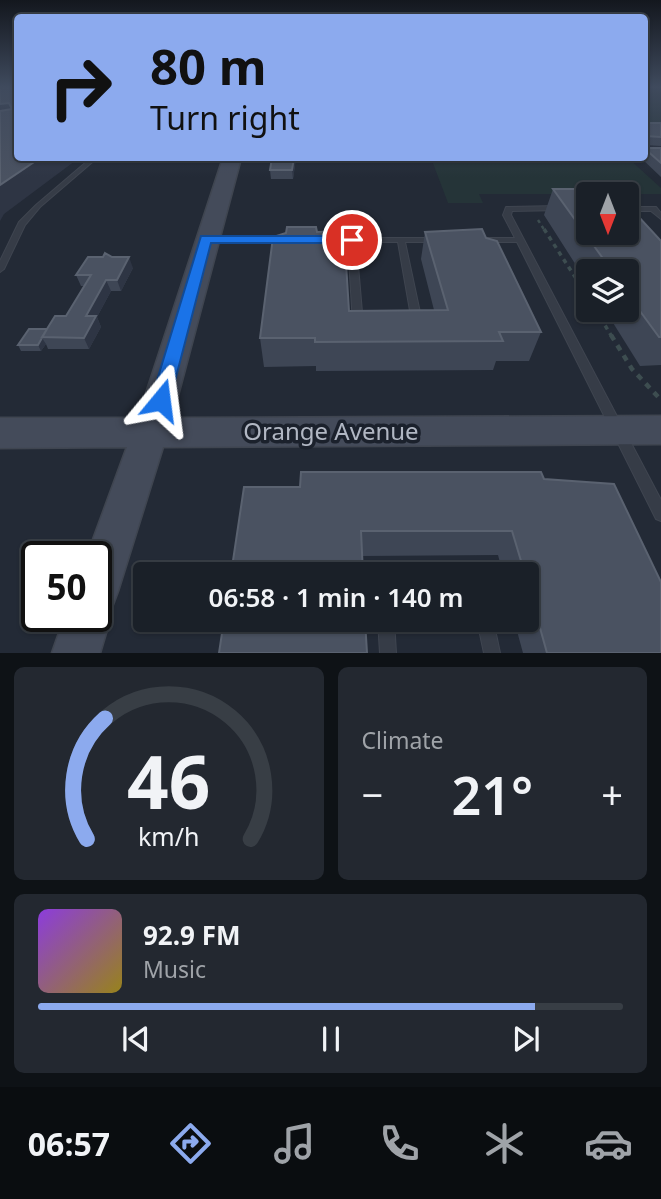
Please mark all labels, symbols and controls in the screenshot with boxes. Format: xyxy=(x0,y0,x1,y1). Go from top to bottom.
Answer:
text: 80 m xyxy=(150,33,267,99)
icon: right xyxy=(35,42,126,133)
text: Turn right xyxy=(150,96,300,139)
north arrow xyxy=(576,182,639,245)
map controls xyxy=(576,182,639,322)
pin xyxy=(322,210,382,270)
icon: arrive xyxy=(333,221,371,259)
button: layers xyxy=(576,259,639,322)
position arrow xyxy=(124,363,198,437)
street label: Orange Avenue xyxy=(243,414,419,447)
speed limit sign: 50 xyxy=(21,541,112,632)
text: 06:58 · 1 min · 140 m xyxy=(209,579,463,615)
text: Climate xyxy=(362,724,444,756)
text: 46 xyxy=(127,732,210,831)
text: 21° xyxy=(451,759,533,830)
text: − xyxy=(362,768,383,820)
text: + xyxy=(601,768,623,820)
text: km/h xyxy=(138,819,200,853)
text: 92.9 FM xyxy=(143,917,240,953)
text: Music xyxy=(143,953,206,985)
icon: previous xyxy=(117,1020,155,1058)
icon: pause xyxy=(312,1020,350,1058)
icon: next xyxy=(507,1020,545,1058)
icon: directions xyxy=(166,1119,215,1168)
icon: music xyxy=(270,1119,319,1168)
icon: phone xyxy=(375,1119,424,1168)
icon: climate xyxy=(480,1119,529,1168)
icon: car xyxy=(584,1119,633,1168)
text: 06:57 xyxy=(28,1122,110,1165)

